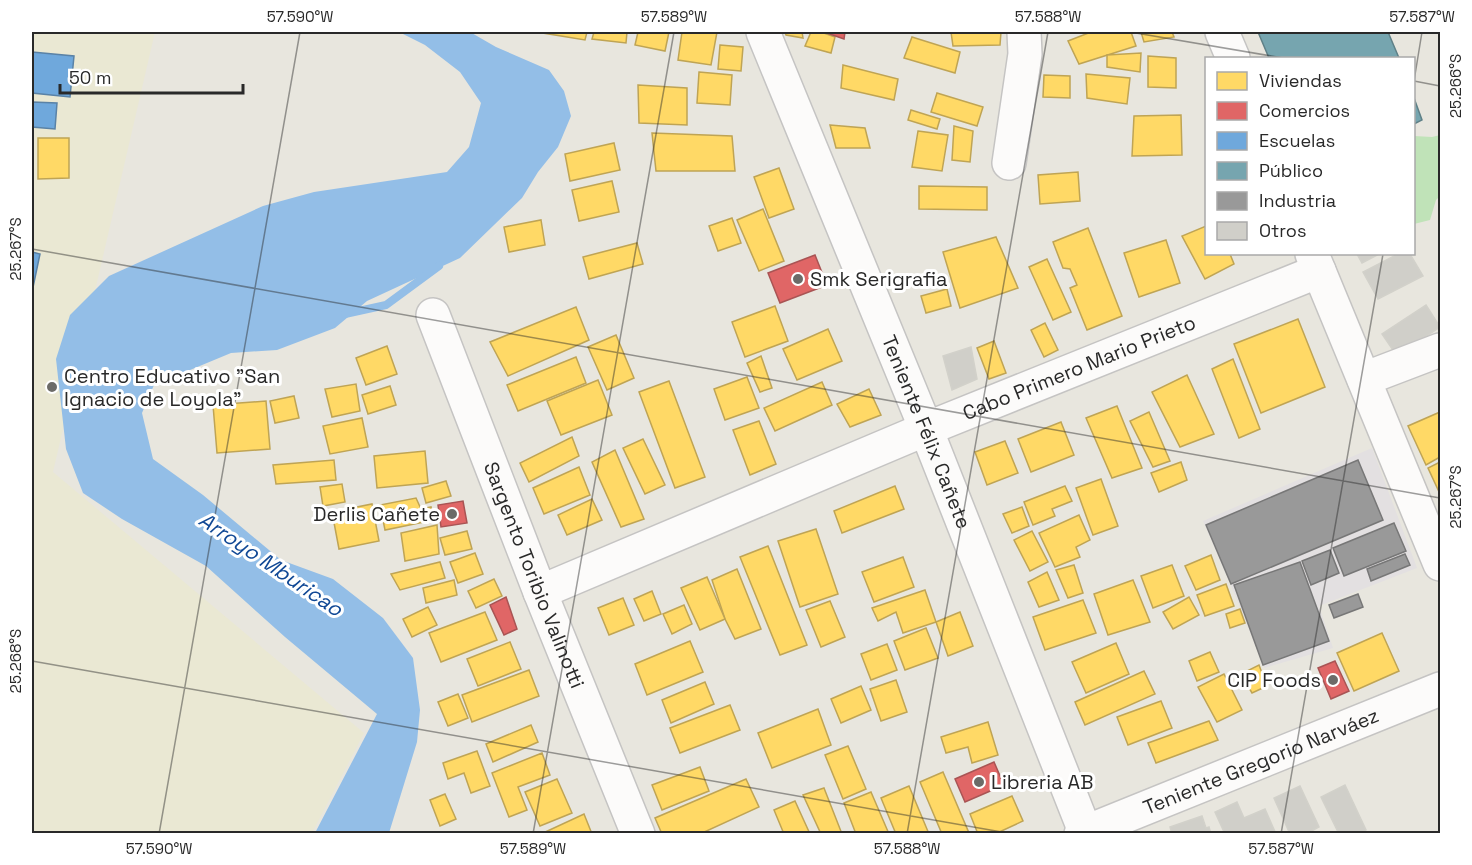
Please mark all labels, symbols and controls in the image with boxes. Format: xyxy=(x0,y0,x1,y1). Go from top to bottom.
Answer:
text: 57.590°W xyxy=(267,7,333,26)
text: 57.589°W xyxy=(641,7,707,26)
text: 57.588°W xyxy=(1015,7,1081,26)
text: 57.587°W xyxy=(1389,7,1455,26)
text: 25.266°S xyxy=(1446,54,1465,118)
scale bar xyxy=(60,57,243,95)
legend xyxy=(1205,57,1415,255)
text: 50 m xyxy=(69,66,111,89)
text: Viviendas xyxy=(1259,69,1342,92)
text: Comercios xyxy=(1259,99,1350,122)
text: Escuelas xyxy=(1259,129,1335,152)
text: Público xyxy=(1259,159,1323,182)
text: Industria xyxy=(1259,189,1336,212)
text: 25.267°S xyxy=(6,217,25,281)
text: Otros xyxy=(1259,219,1306,242)
place label: Smk Serigrafia xyxy=(810,266,948,292)
marker: Smk Serigrafia xyxy=(791,272,805,286)
street label: Cabo Primero Mario Prieto xyxy=(959,309,1199,426)
street label: Teniente Félix Cañete xyxy=(876,331,977,532)
place label: Centro Educativo "San Ignacio de Loyola" xyxy=(64,363,280,412)
marker: Centro Educativo "San Ignacio de Loyola" xyxy=(45,380,59,394)
street label: Sargento Toribio Valinotti xyxy=(478,458,591,692)
text: 25.267°S xyxy=(1446,465,1465,529)
place label: Derlis Cañete xyxy=(313,501,440,527)
water label: Arroyo Mburicao xyxy=(194,506,349,623)
marker: Derlis Cañete xyxy=(445,507,459,521)
text: 25.268°S xyxy=(6,629,25,693)
place label: CIP Foods xyxy=(1227,667,1321,693)
marker: CIP Foods xyxy=(1326,673,1340,687)
street label: Teniente Gregorio Narváez xyxy=(1139,702,1382,821)
place label: Libreria AB xyxy=(991,769,1093,795)
marker: Libreria AB xyxy=(972,775,986,789)
text: 57.590°W xyxy=(126,839,192,858)
text: 57.589°W xyxy=(500,839,566,858)
text: 57.588°W xyxy=(874,839,940,858)
text: 57.587°W xyxy=(1248,839,1314,858)

